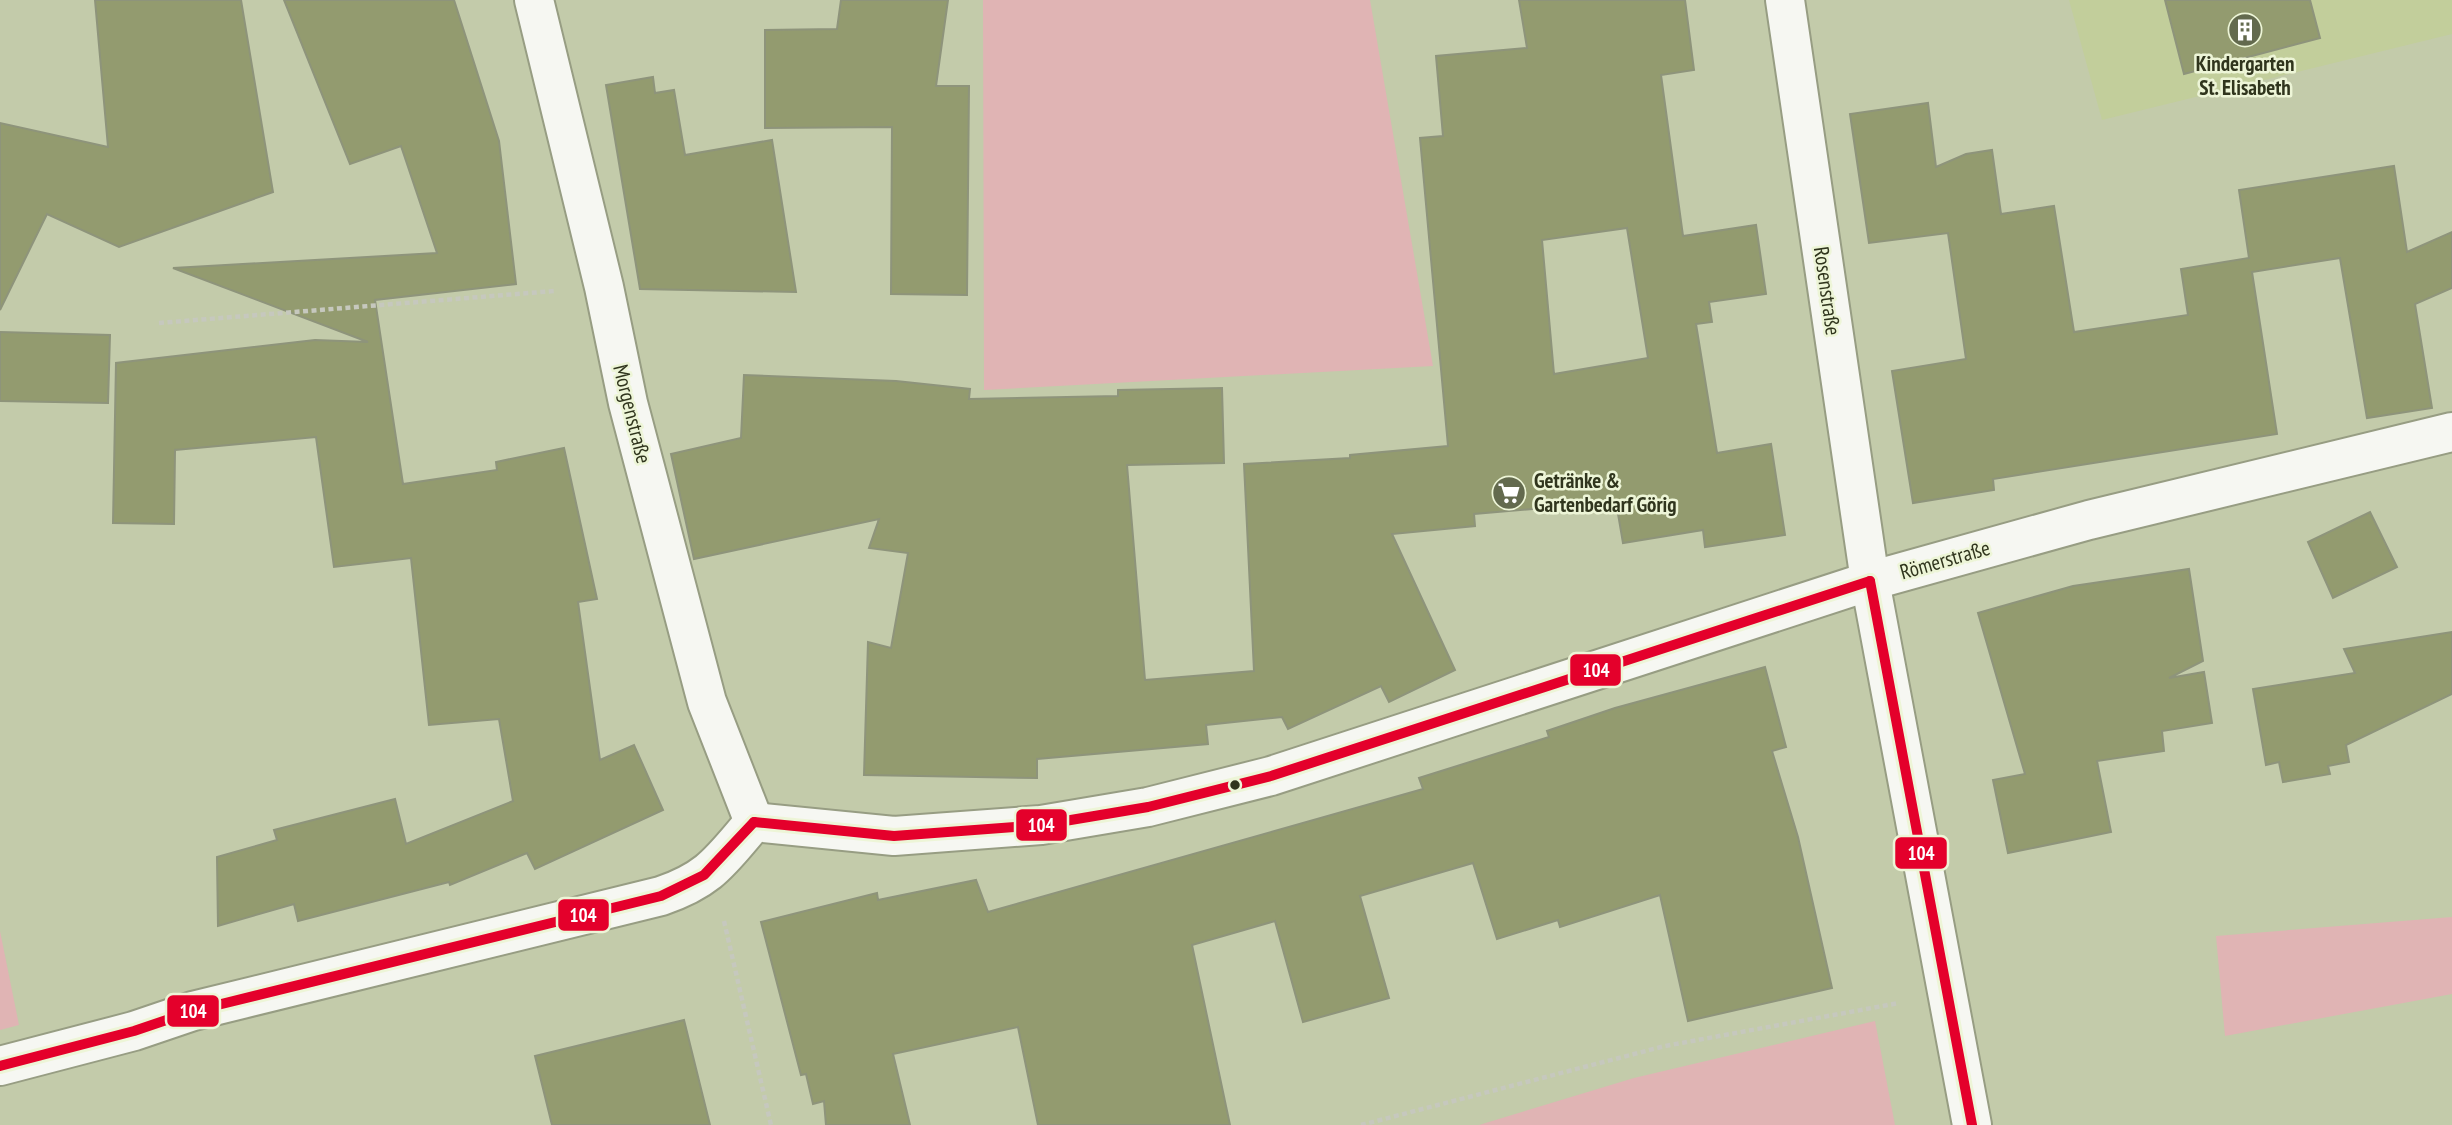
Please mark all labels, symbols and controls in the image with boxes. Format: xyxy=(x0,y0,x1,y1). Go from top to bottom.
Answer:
building icon: Kindergarten St. Elisabeth xyxy=(2226,11,2264,49)
place label: Kindergarten St. Elisabeth xyxy=(2196,50,2294,101)
street label: Rosenstraße xyxy=(1808,245,1847,337)
street label: Morgenstraße xyxy=(607,362,658,466)
place label: Getränke & Gartenbedarf Görig xyxy=(1534,467,1677,518)
supermarket icon: Getränke & Gartenbedarf Görig xyxy=(1490,474,1528,512)
street label: Römerstraße xyxy=(1897,534,1993,585)
line badge: 104 xyxy=(1569,653,1622,687)
text: 104 xyxy=(1582,658,1610,682)
unlabelled marker xyxy=(1228,778,1242,792)
line badge: 104 xyxy=(1015,808,1068,842)
text: 104 xyxy=(1027,813,1055,837)
line badge: 104 xyxy=(1894,836,1948,870)
text: 104 xyxy=(1907,841,1935,865)
line badge: 104 xyxy=(557,898,610,932)
text: 104 xyxy=(569,903,597,927)
line badge: 104 xyxy=(166,994,220,1028)
text: 104 xyxy=(179,999,207,1023)

